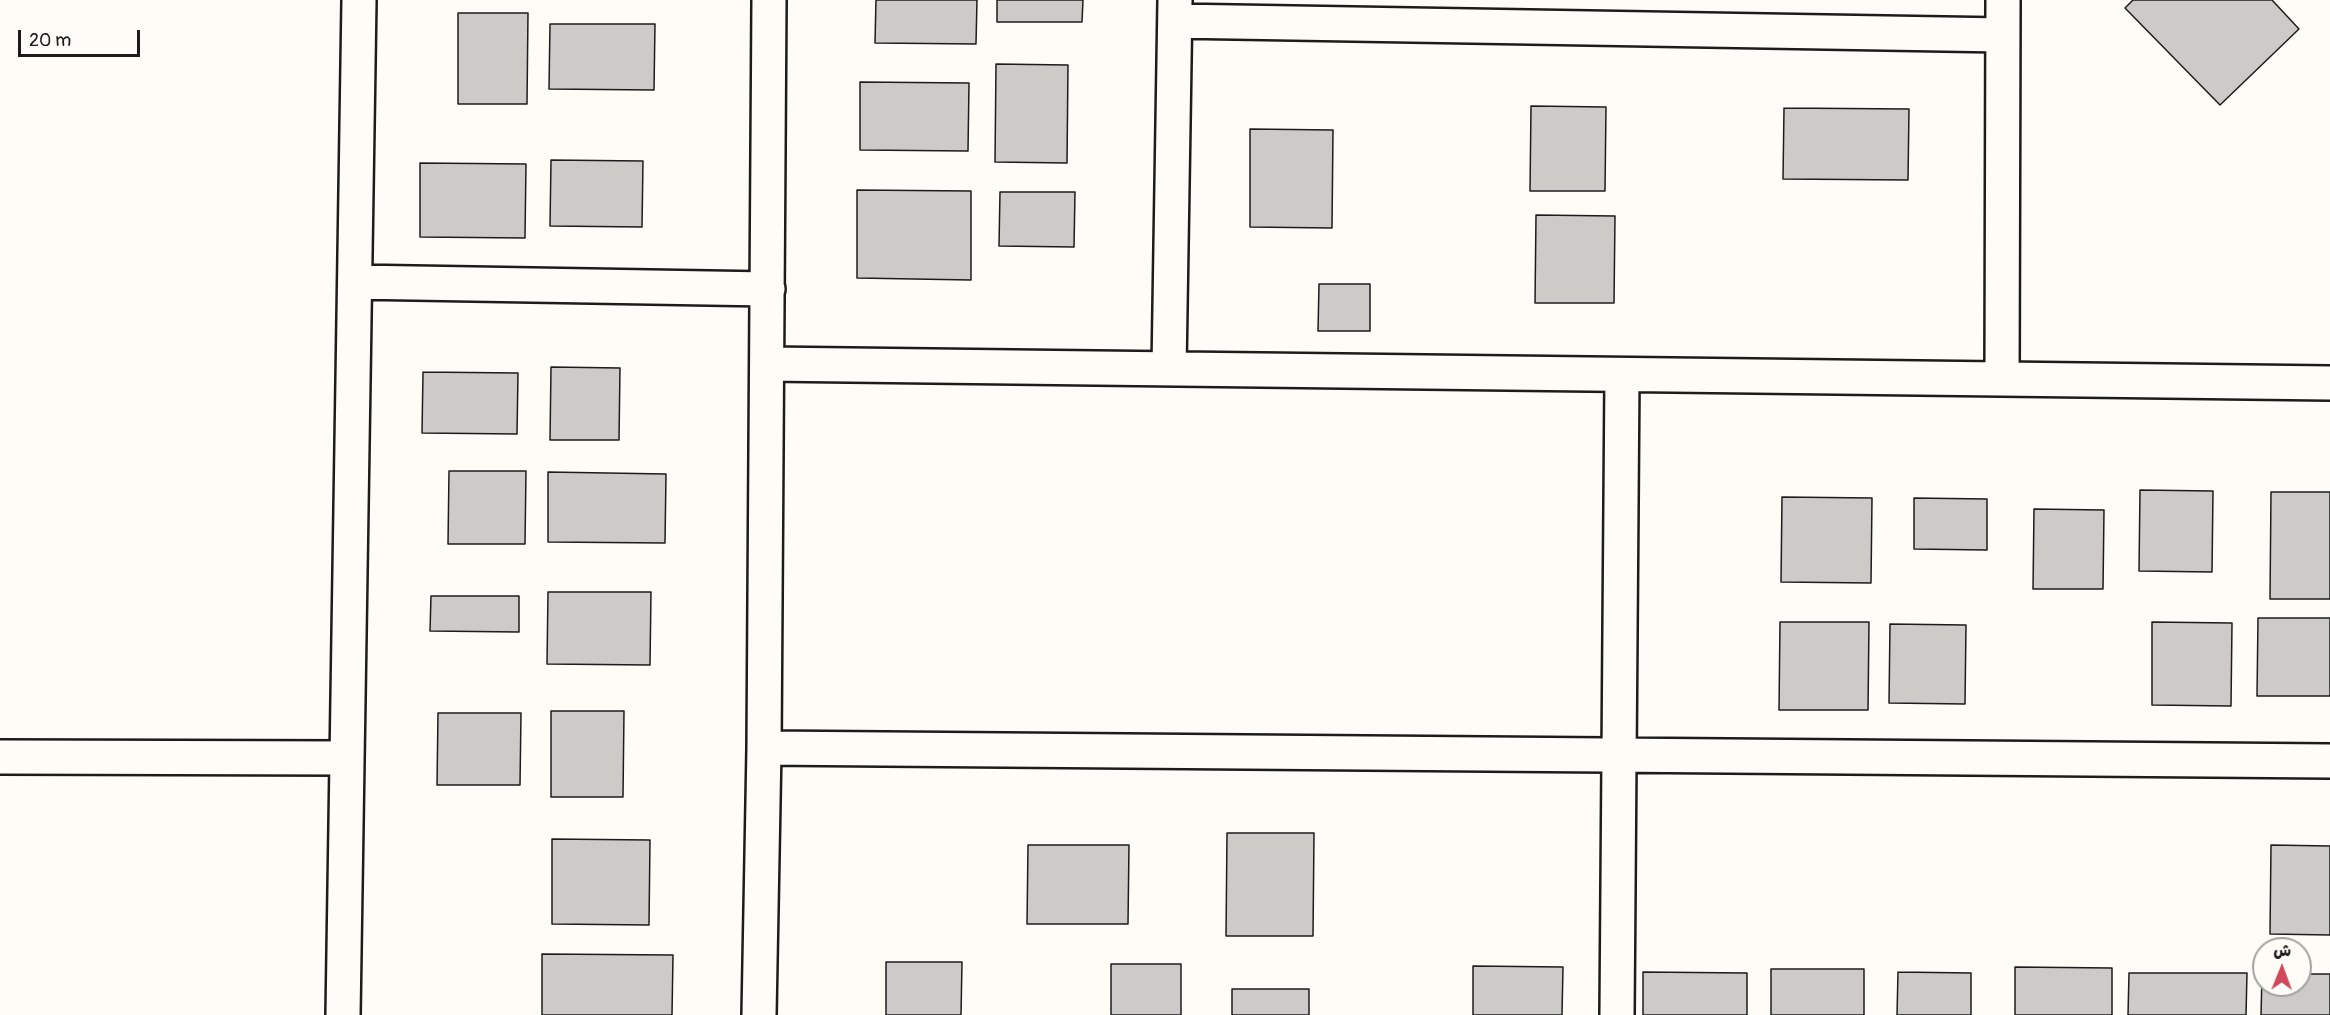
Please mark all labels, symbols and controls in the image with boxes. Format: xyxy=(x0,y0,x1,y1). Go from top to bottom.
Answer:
scale bar xyxy=(21,18,142,56)
text: 20 m xyxy=(29,29,71,52)
north arrow xyxy=(2252,937,2312,997)
text: ش xyxy=(2273,941,2291,961)

